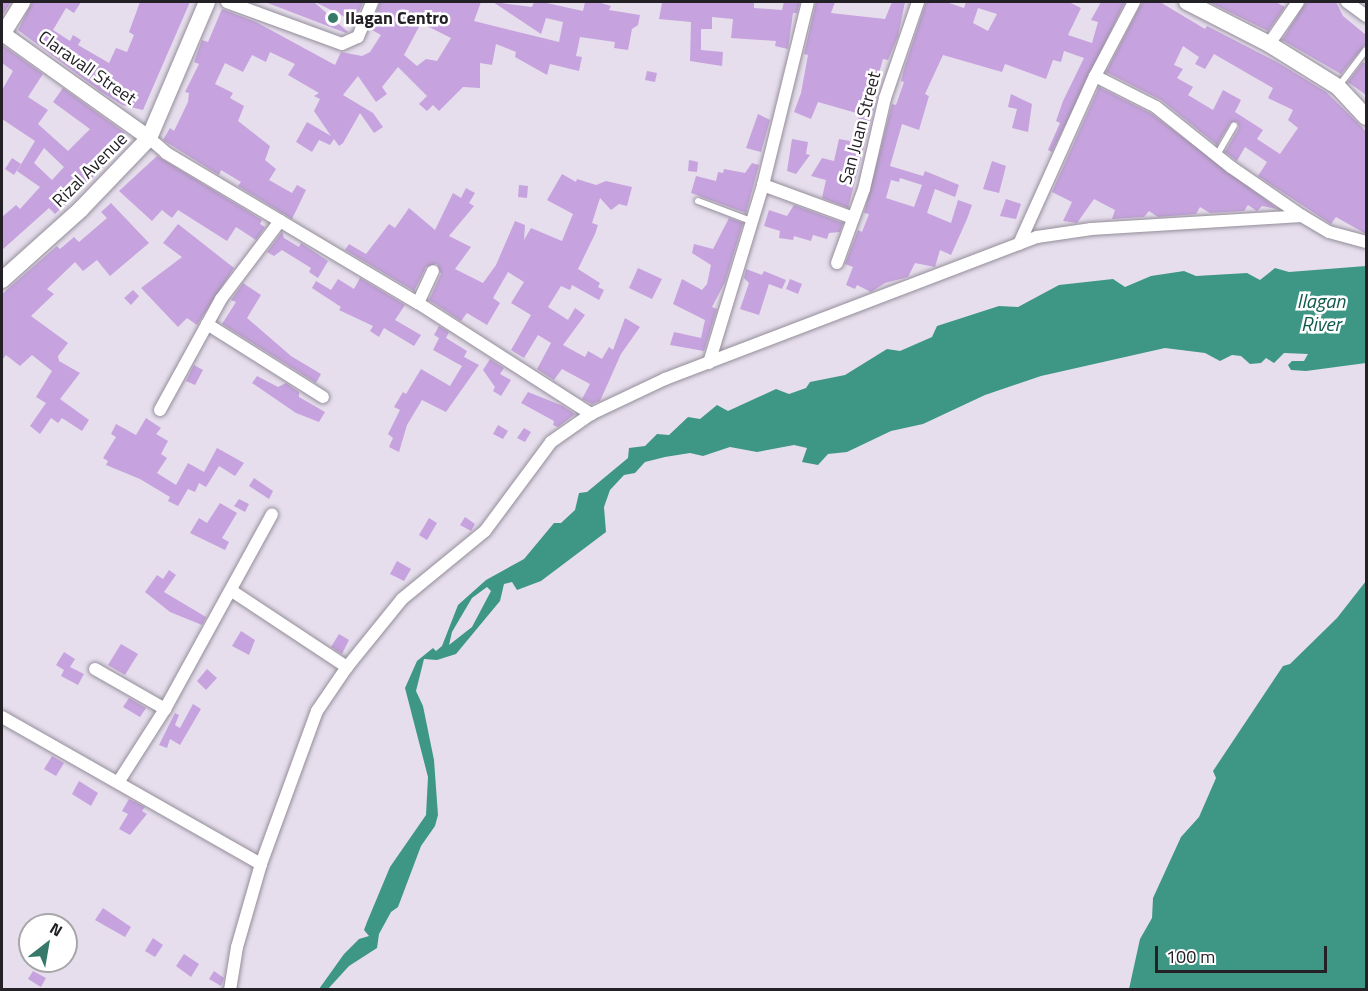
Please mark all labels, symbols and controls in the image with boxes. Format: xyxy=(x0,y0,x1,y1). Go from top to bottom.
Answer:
place label: Ilagan Centro xyxy=(345,7,449,29)
marker: Ilagan Centro xyxy=(326,11,340,25)
street label: Claravall Street xyxy=(34,26,140,110)
street label: San Juan Street xyxy=(835,69,885,187)
street label: Rizal Avenue xyxy=(48,128,132,212)
water label: Ilagan River xyxy=(1297,289,1345,336)
north arrow xyxy=(18,913,78,973)
text: N xyxy=(45,916,67,942)
scale bar xyxy=(1158,934,1330,972)
text: 100 m xyxy=(1166,943,1215,970)

